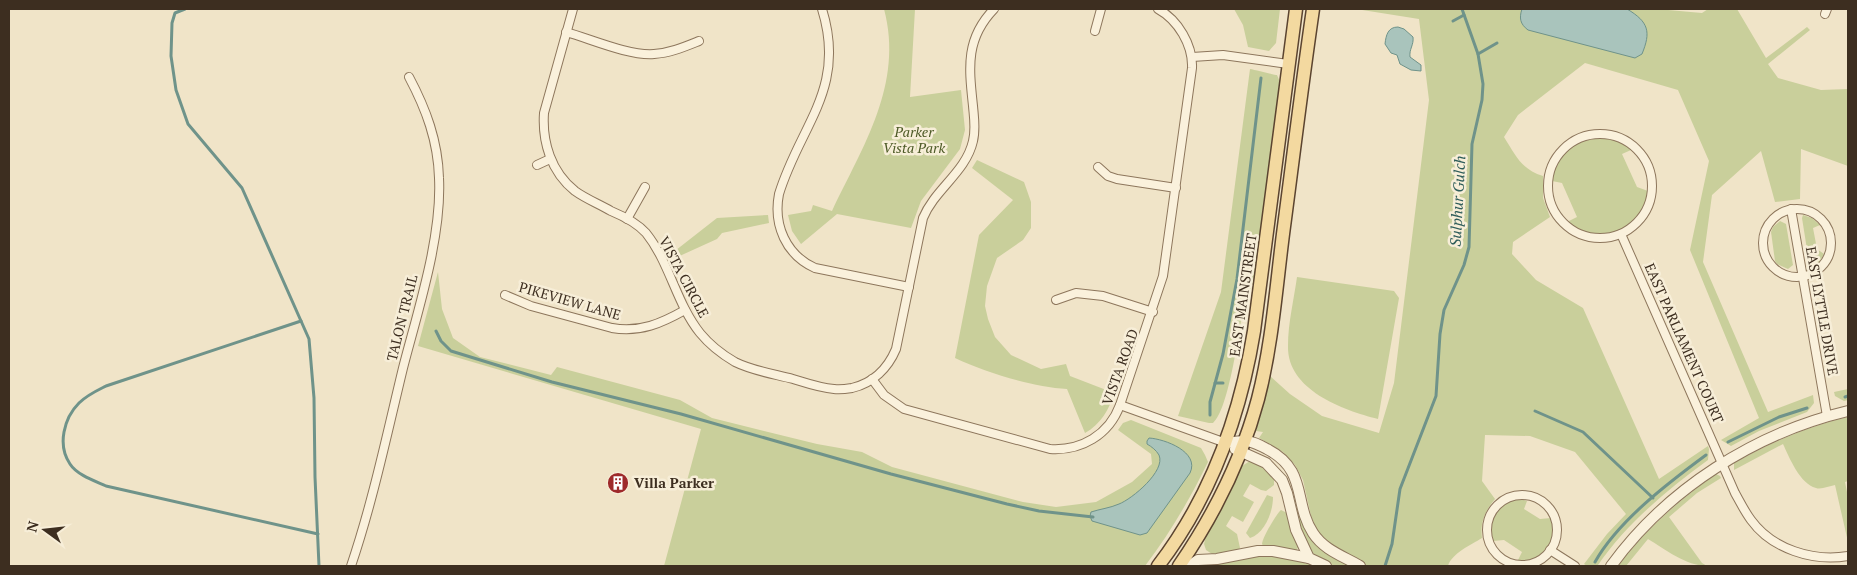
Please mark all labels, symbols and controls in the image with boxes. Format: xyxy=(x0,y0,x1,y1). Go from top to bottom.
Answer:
park label: Parker Vista Park xyxy=(883,122,945,157)
water label: Sulphur Gulch xyxy=(1445,155,1469,247)
street label: EAST MAINSTREET xyxy=(1224,232,1261,358)
street label: VISTA CIRCLE xyxy=(655,233,714,321)
street label: EAST LYTTLE DRIVE xyxy=(1802,245,1843,377)
street label: EAST PARLIAMENT COURT xyxy=(1641,260,1728,426)
street label: TALON TRAIL xyxy=(382,272,421,363)
street label: PIKEVIEW LANE xyxy=(517,277,623,324)
street label: VISTA ROAD xyxy=(1097,326,1142,408)
building icon: Villa Parker xyxy=(606,471,630,495)
place label: Villa Parker xyxy=(634,473,714,492)
north arrow xyxy=(20,505,70,555)
text: N xyxy=(21,519,43,534)

